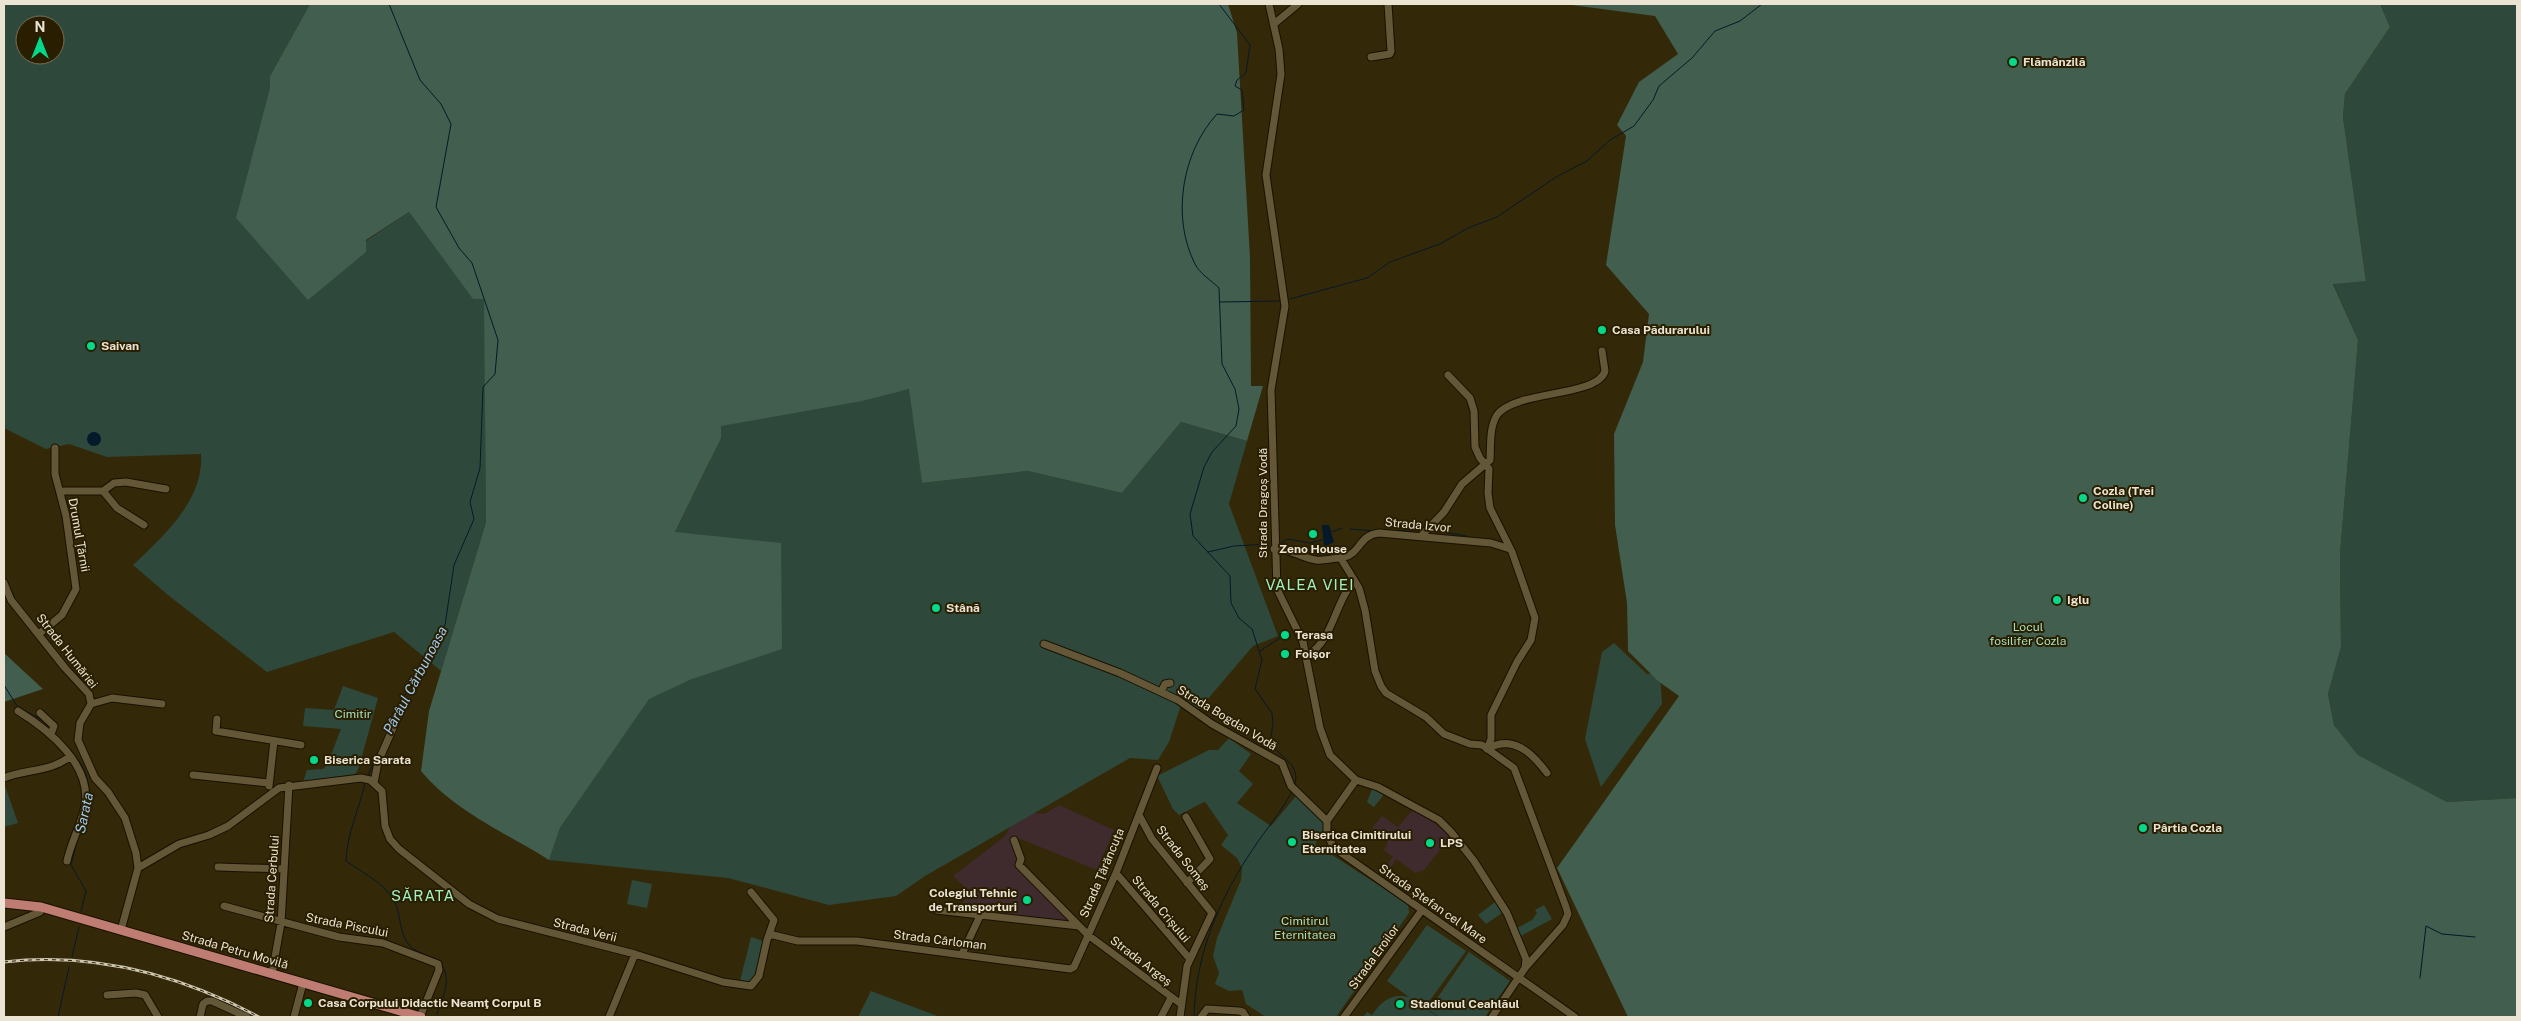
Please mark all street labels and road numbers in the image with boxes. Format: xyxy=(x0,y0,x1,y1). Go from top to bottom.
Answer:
street label: Strada Dragoș Vodă xyxy=(1256,448,1270,558)
street label: Drumul Țărnii xyxy=(66,497,92,573)
street label: Strada Izvor xyxy=(1384,515,1452,535)
street label: Strada Humăriei xyxy=(33,611,101,691)
street label: Strada Bogdan Vodă xyxy=(1175,683,1279,753)
street label: Strada Someș xyxy=(1153,823,1213,893)
street label: Strada Țărăncuța xyxy=(1077,826,1127,920)
street label: Strada Cerbului xyxy=(262,835,282,923)
street label: Strada Ștefan cel Mare xyxy=(1376,861,1490,947)
street label: Strada Crișului xyxy=(1129,873,1193,945)
street label: Strada Piscului xyxy=(304,910,390,940)
street label: Strada Verii xyxy=(552,915,618,945)
street label: Strada Eroilor xyxy=(1346,922,1402,992)
street label: Strada Cârloman xyxy=(893,927,987,953)
street label: Strada Petru Movilă xyxy=(180,928,290,972)
street label: Strada Argeș xyxy=(1107,933,1175,989)

